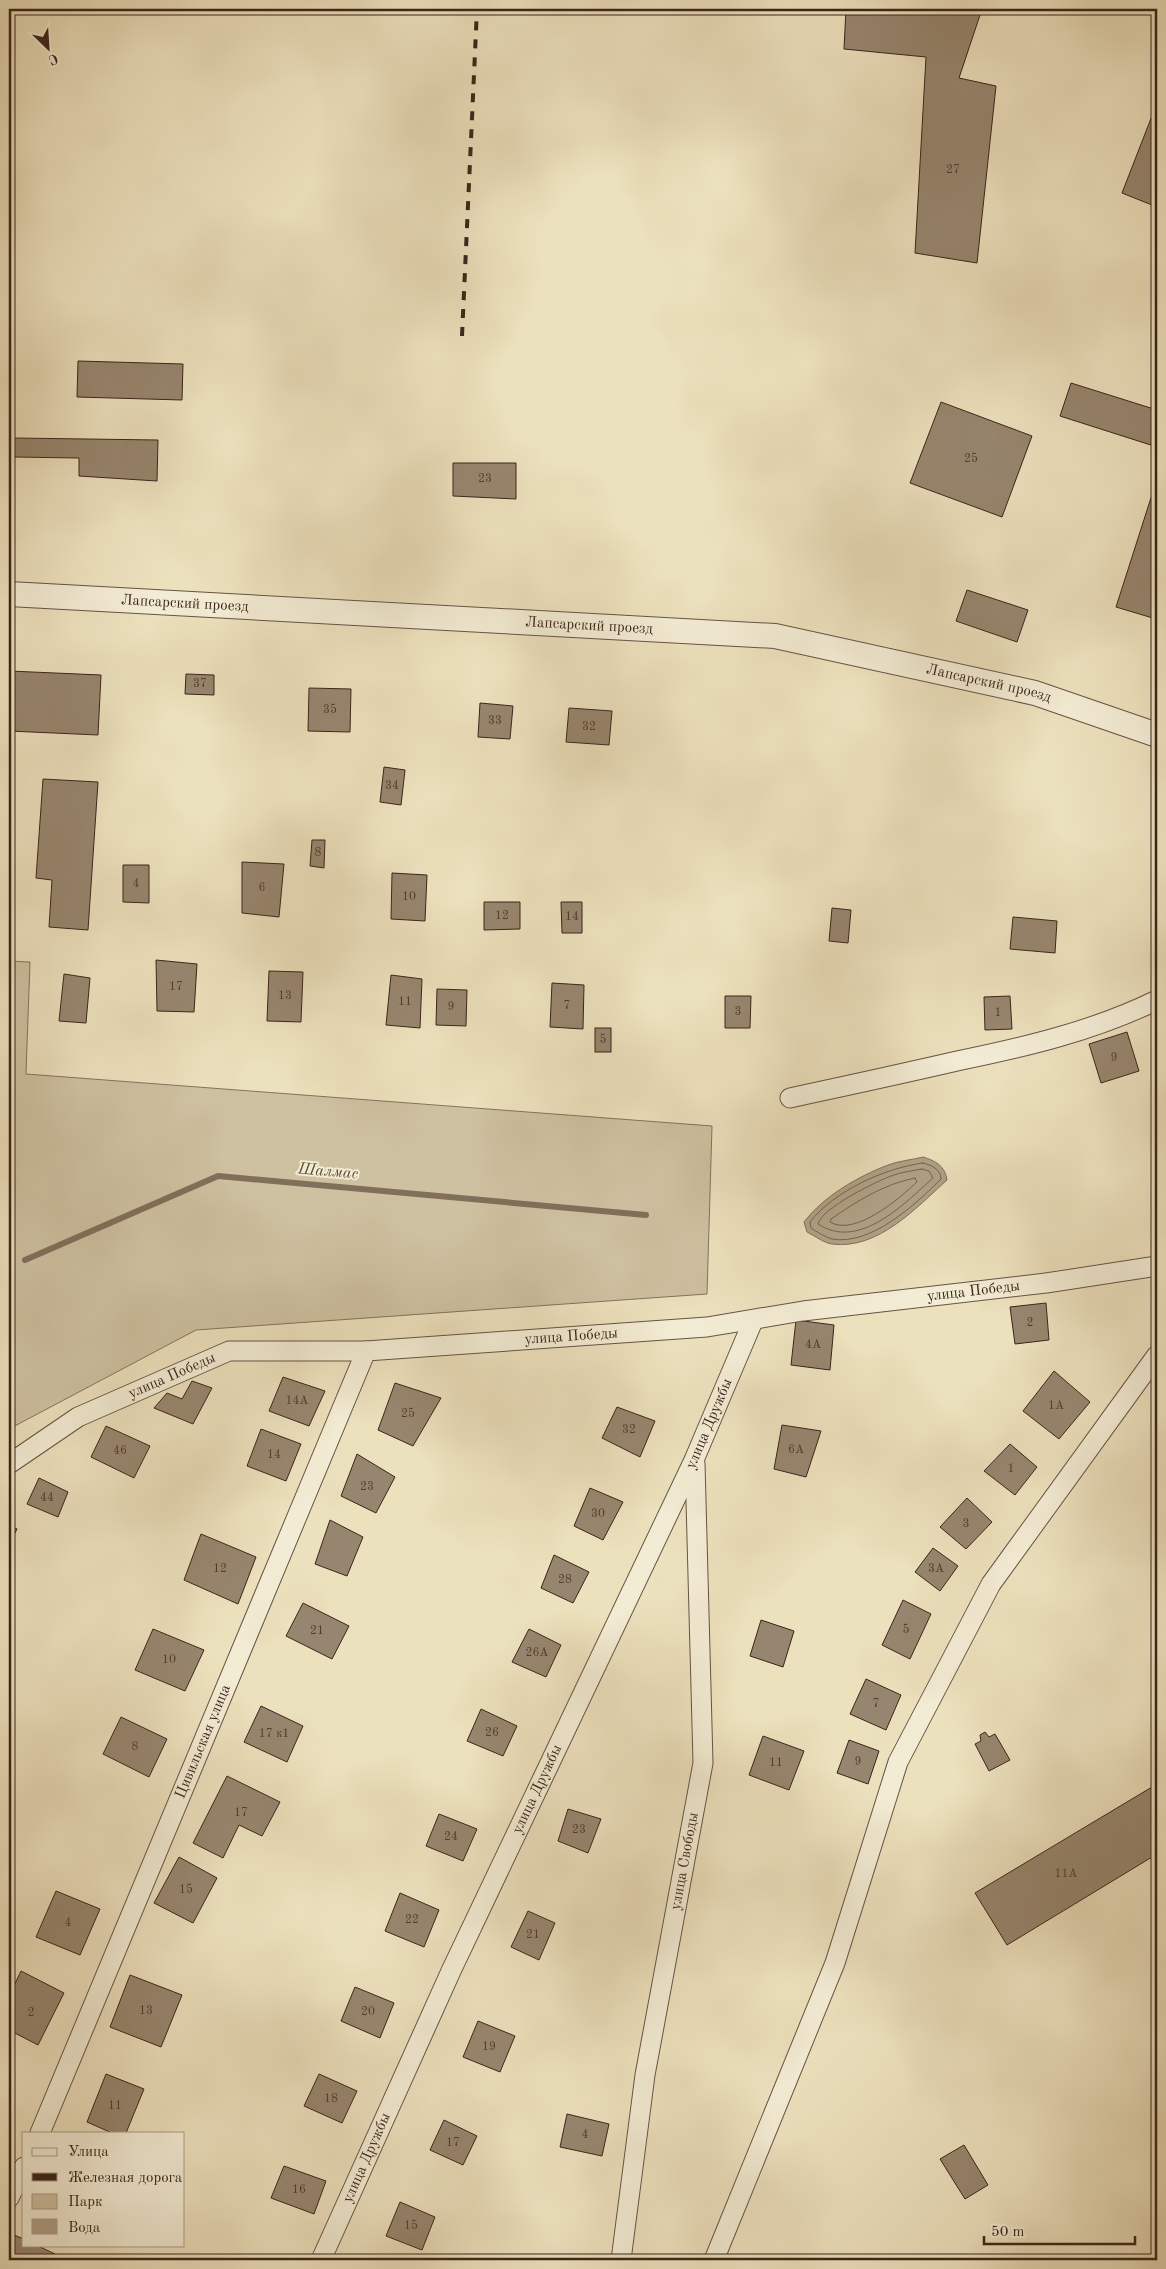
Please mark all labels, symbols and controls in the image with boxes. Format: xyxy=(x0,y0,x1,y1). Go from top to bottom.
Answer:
north arrow xyxy=(22,22,72,72)
text: С xyxy=(46,51,60,67)
house number: 27 xyxy=(946,164,960,176)
house number: 25 xyxy=(964,452,978,465)
house number: 23 xyxy=(478,473,492,485)
street label: Лапсарский проезд xyxy=(121,593,250,615)
street label: Лапсарский проезд xyxy=(525,615,654,637)
street label: Лапсарский проезд xyxy=(925,662,1054,706)
house number: 37 xyxy=(193,678,207,690)
house number: 35 xyxy=(323,703,337,716)
house number: 33 xyxy=(488,715,502,727)
house number: 32 xyxy=(582,721,596,733)
house number: 34 xyxy=(385,780,399,792)
house number: 8 xyxy=(315,847,322,859)
house number: 4 xyxy=(133,878,140,890)
house number: 6 xyxy=(259,882,266,894)
house number: 10 xyxy=(402,891,416,903)
house number: 12 xyxy=(495,910,509,922)
house number: 14 xyxy=(565,911,579,923)
house number: 17 xyxy=(169,981,183,993)
house number: 13 xyxy=(278,990,292,1002)
house number: 11 xyxy=(398,996,412,1008)
house number: 7 xyxy=(564,1000,570,1012)
house number: 9 xyxy=(448,1001,454,1013)
house number: 3 xyxy=(735,1006,741,1018)
house number: 1 xyxy=(995,1007,1001,1019)
house number: 5 xyxy=(600,1033,607,1046)
house number: 9 xyxy=(1111,1052,1117,1064)
water label: Шалмас xyxy=(296,1161,359,1183)
street label: улица Победы xyxy=(926,1279,1021,1304)
house number: 2 xyxy=(1027,1317,1033,1329)
street label: улица Победы xyxy=(524,1326,618,1347)
house number: 4А xyxy=(805,1339,821,1351)
street label: улица Победы xyxy=(126,1350,218,1402)
street label: улица Дружбы xyxy=(683,1376,735,1471)
house number: 14А xyxy=(285,1395,309,1407)
house number: 1А xyxy=(1048,1400,1064,1412)
house number: 25 xyxy=(401,1407,415,1420)
house number: 32 xyxy=(622,1424,636,1436)
house number: 6А xyxy=(788,1444,804,1456)
house number: 46 xyxy=(113,1445,127,1457)
house number: 14 xyxy=(267,1449,281,1461)
house number: 1 xyxy=(1008,1463,1014,1475)
house number: 23 xyxy=(360,1481,374,1493)
house number: 44 xyxy=(40,1492,54,1504)
house number: 30 xyxy=(591,1508,605,1520)
house number: 3 xyxy=(963,1518,969,1530)
house number: 12 xyxy=(213,1563,227,1575)
house number: 3А xyxy=(928,1563,944,1575)
house number: 28 xyxy=(558,1574,572,1586)
house number: 5 xyxy=(903,1623,910,1636)
house number: 21 xyxy=(310,1625,324,1637)
house number: 26А xyxy=(525,1647,549,1659)
house number: 10 xyxy=(162,1654,176,1666)
street label: Цивильская улица xyxy=(173,1682,234,1801)
house number: 7 xyxy=(873,1698,879,1710)
house number: 26 xyxy=(485,1727,499,1739)
house number: 17 к1 xyxy=(259,1728,289,1740)
house number: 8 xyxy=(132,1741,139,1753)
street label: улица Дружбы xyxy=(510,1742,565,1836)
house number: 9 xyxy=(855,1756,861,1768)
house number: 11 xyxy=(769,1757,783,1769)
house number: 17 xyxy=(234,1807,248,1819)
street label: улица Свободы xyxy=(668,1811,701,1911)
house number: 23 xyxy=(572,1824,586,1836)
house number: 24 xyxy=(444,1831,458,1843)
house number: 11А xyxy=(1054,1868,1078,1880)
house number: 15 xyxy=(179,1883,193,1896)
house number: 22 xyxy=(405,1914,419,1926)
house number: 4 xyxy=(65,1917,72,1929)
house number: 21 xyxy=(526,1929,540,1941)
house number: 13 xyxy=(139,2005,153,2017)
house number: 20 xyxy=(361,2006,375,2018)
house number: 2 xyxy=(28,2007,34,2019)
house number: 19 xyxy=(482,2041,496,2053)
house number: 18 xyxy=(324,2093,338,2105)
house number: 11 xyxy=(108,2100,122,2112)
street label: улица Дружбы xyxy=(340,2111,394,2205)
house number: 4 xyxy=(582,2129,589,2141)
legend xyxy=(22,2132,185,2246)
house number: 17 xyxy=(446,2137,460,2149)
text: Улица xyxy=(68,2145,109,2160)
text: Железная дорога xyxy=(68,2171,183,2186)
house number: 16 xyxy=(292,2184,306,2196)
text: Парк xyxy=(68,2195,103,2210)
scale bar xyxy=(984,2214,1135,2246)
house number: 15 xyxy=(404,2219,418,2232)
text: Вода xyxy=(68,2221,101,2236)
text: 50 m xyxy=(991,2225,1025,2240)

